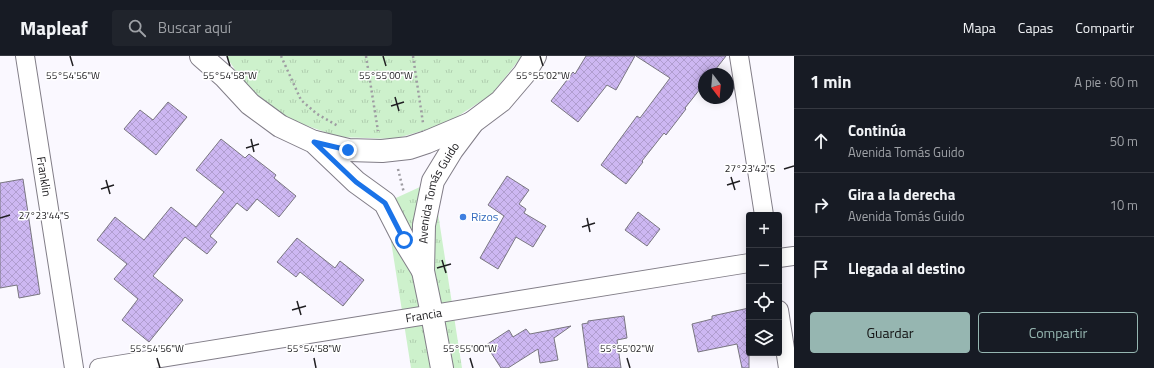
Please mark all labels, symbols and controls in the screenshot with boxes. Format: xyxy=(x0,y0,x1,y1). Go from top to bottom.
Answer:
search box xyxy=(112,10,392,46)
text: Mapleaf xyxy=(20,13,88,42)
text: Buscar aquí xyxy=(158,16,231,39)
icon: search xyxy=(126,17,148,39)
text: Mapa xyxy=(963,17,996,38)
text: Capas xyxy=(1018,17,1053,38)
text: Compartir xyxy=(1075,17,1134,38)
text: 55°54'56"W xyxy=(46,68,100,83)
text: 55°54'58"W xyxy=(203,68,257,83)
text: 55°55'00"W xyxy=(359,68,413,83)
text: 55°55'02"W xyxy=(516,68,570,83)
north arrow xyxy=(698,68,734,104)
text: 1 min xyxy=(810,69,851,95)
text: A pie · 60 m xyxy=(1074,72,1138,92)
text: Continúa xyxy=(848,119,906,142)
icon: ahead xyxy=(810,130,832,152)
text: 50 m xyxy=(1110,131,1138,151)
street label: Avenida Tomás Guido xyxy=(414,138,464,244)
route end xyxy=(339,141,357,159)
text: Avenida Tomás Guido xyxy=(848,142,965,162)
street label: Franklin xyxy=(32,155,57,198)
text: 27°23'42"S xyxy=(725,161,775,176)
text: Gira a la derecha xyxy=(848,183,955,206)
icon: right xyxy=(810,194,832,216)
text: 10 m xyxy=(1110,195,1138,215)
text: Avenida Tomás Guido xyxy=(848,206,965,226)
place label: Rizos xyxy=(471,207,499,226)
text: 27°23'44"S xyxy=(19,208,69,223)
marker: Rizos xyxy=(458,212,468,222)
map controls xyxy=(746,212,782,356)
button: + xyxy=(746,212,782,248)
route start xyxy=(395,231,413,249)
button: − xyxy=(746,248,782,284)
text: Llegada al destino xyxy=(848,257,965,280)
icon: arrive xyxy=(810,258,832,280)
button: locate xyxy=(746,284,782,320)
street label: Francia xyxy=(404,303,443,327)
button: Guardar xyxy=(810,312,970,353)
button: Compartir xyxy=(978,312,1138,353)
button: layers xyxy=(746,320,782,356)
text: 55°54'56"W xyxy=(130,341,184,356)
text: 55°54'58"W xyxy=(287,341,341,356)
text: 55°55'00"W xyxy=(443,341,497,356)
text: 55°55'02"W xyxy=(600,341,654,356)

